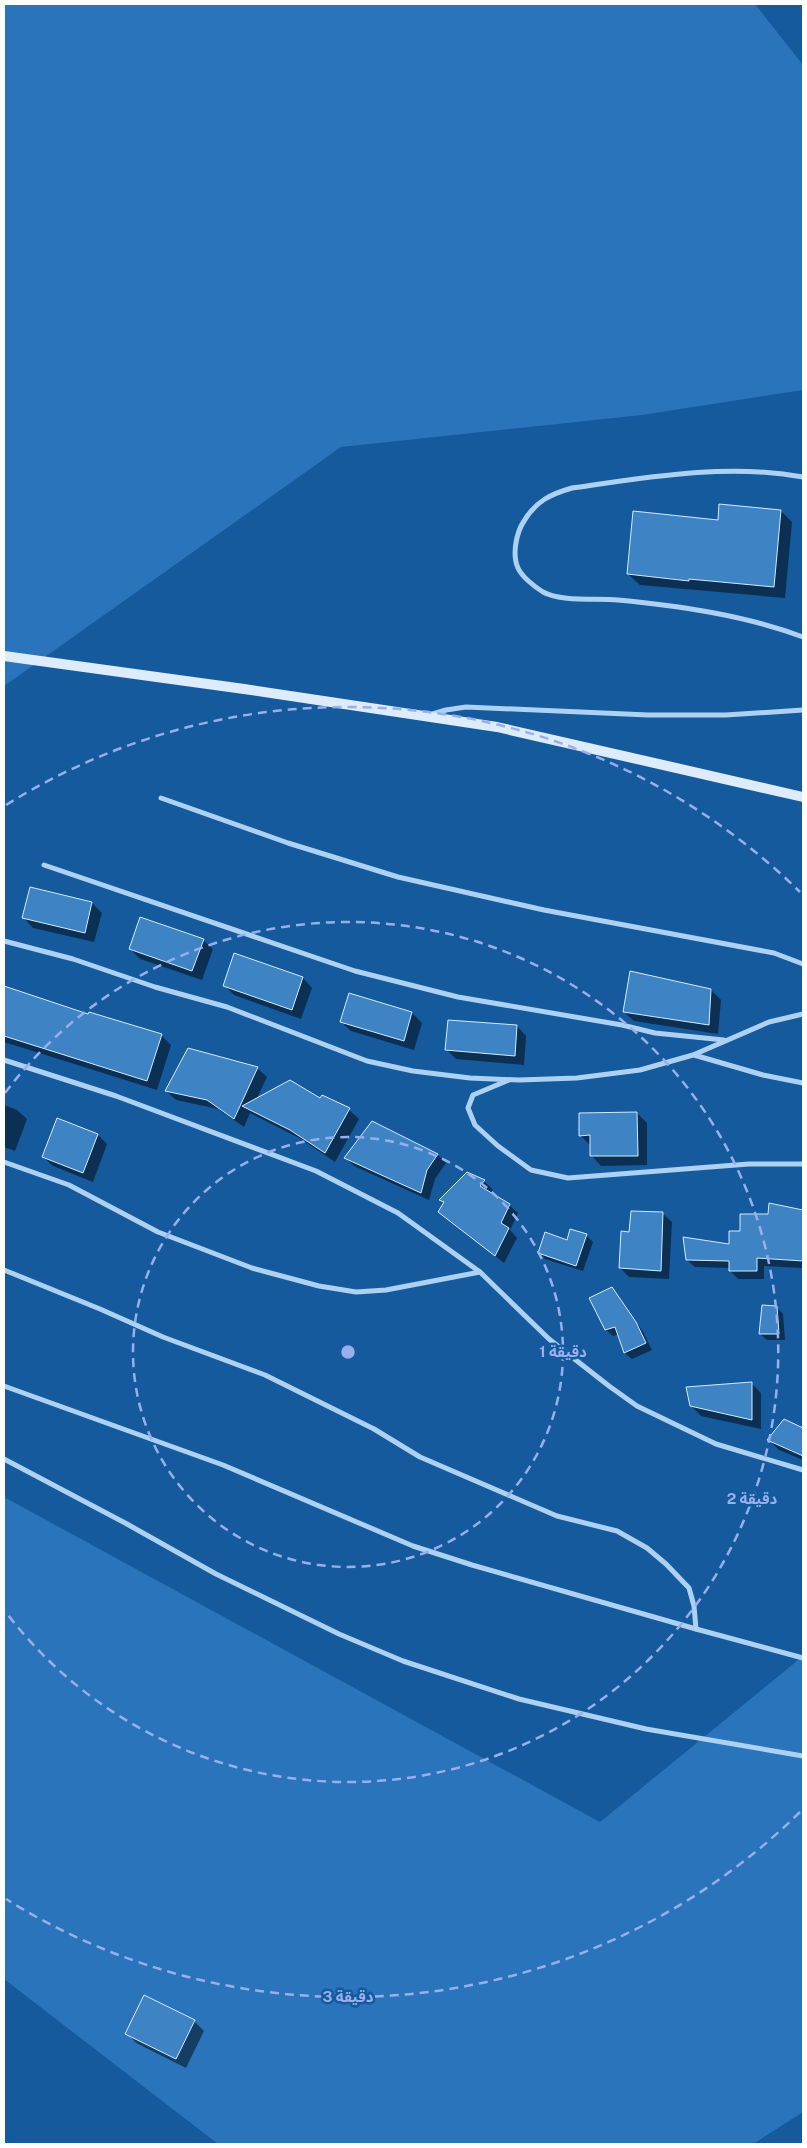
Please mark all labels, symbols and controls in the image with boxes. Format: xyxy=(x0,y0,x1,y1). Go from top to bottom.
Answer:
centre of rings xyxy=(339,1343,357,1361)
text: 1 دقيقة xyxy=(539,1343,587,1360)
text: 2 دقيقة xyxy=(727,1490,778,1507)
text: 3 دقيقة xyxy=(322,1988,374,2005)

